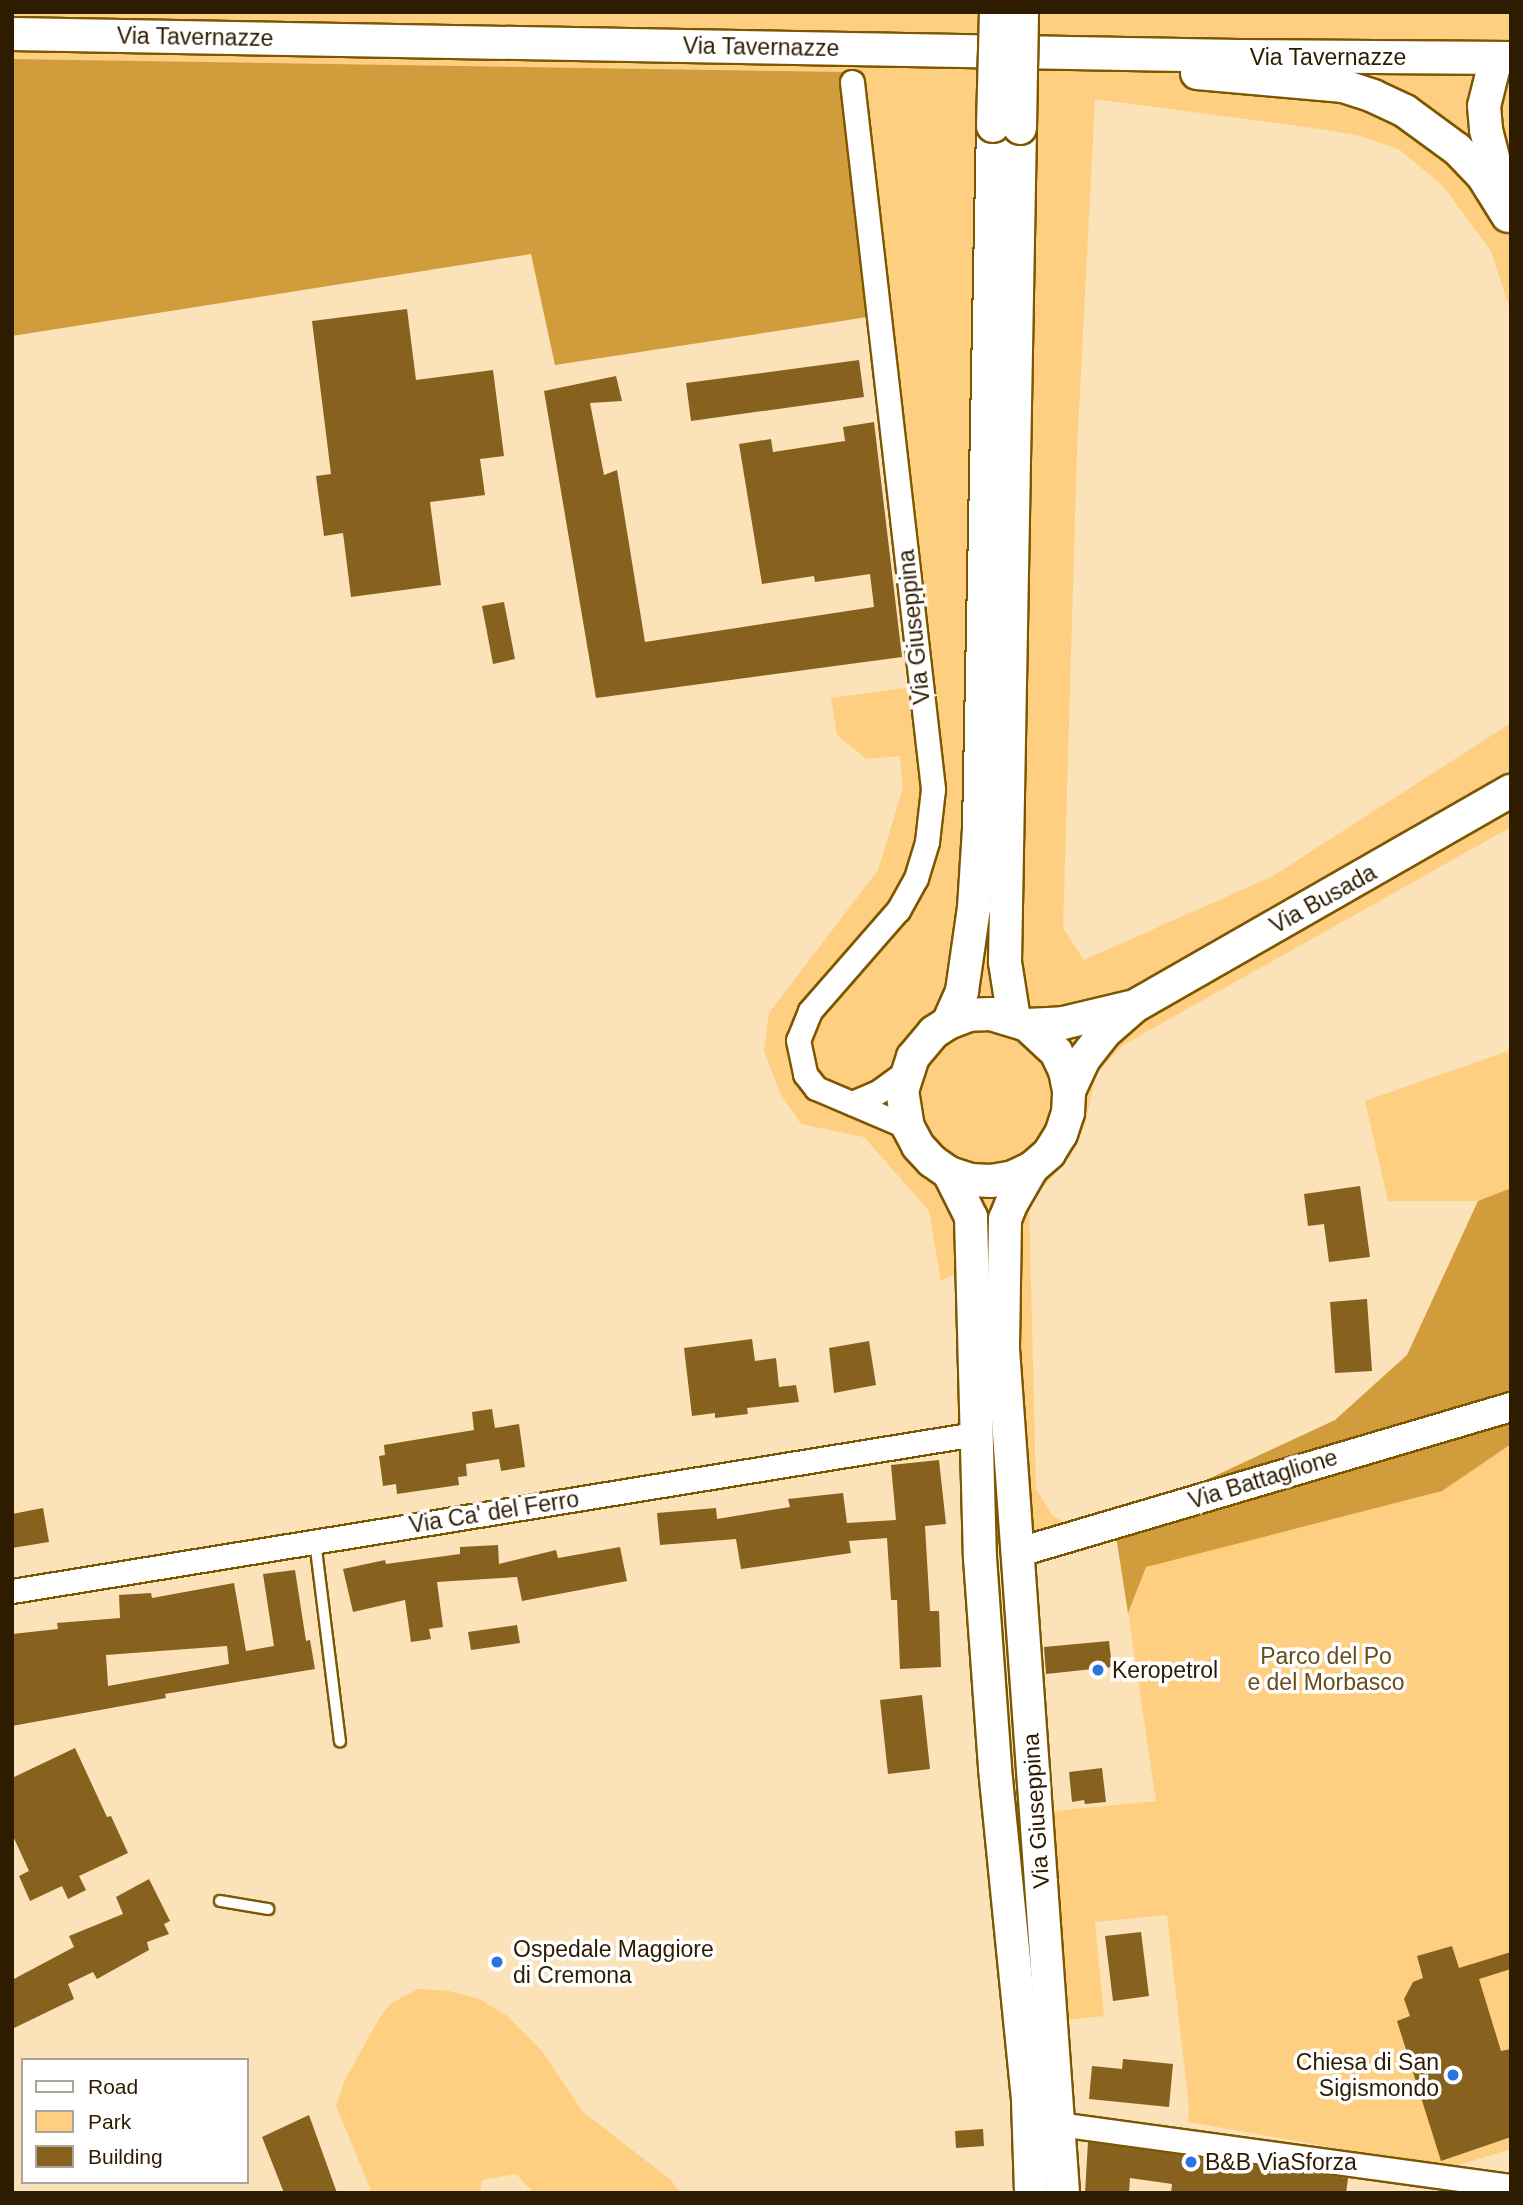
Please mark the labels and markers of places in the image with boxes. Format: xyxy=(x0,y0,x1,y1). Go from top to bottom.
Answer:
place label: Keropetrol xyxy=(1112,1656,1218,1684)
marker: Keropetrol xyxy=(1090,1662,1106,1678)
place label: Ospedale Maggiore di Cremona xyxy=(513,1935,714,1989)
marker: Ospedale Maggiore di Cremona xyxy=(487,1952,507,1972)
place label: Chiesa di San Sigismondo xyxy=(1296,2048,1439,2102)
marker: Chiesa di San Sigismondo xyxy=(1445,2067,1461,2083)
place label: B&B ViaSforza xyxy=(1205,2148,1357,2176)
marker: B&B ViaSforza xyxy=(1183,2154,1199,2170)

